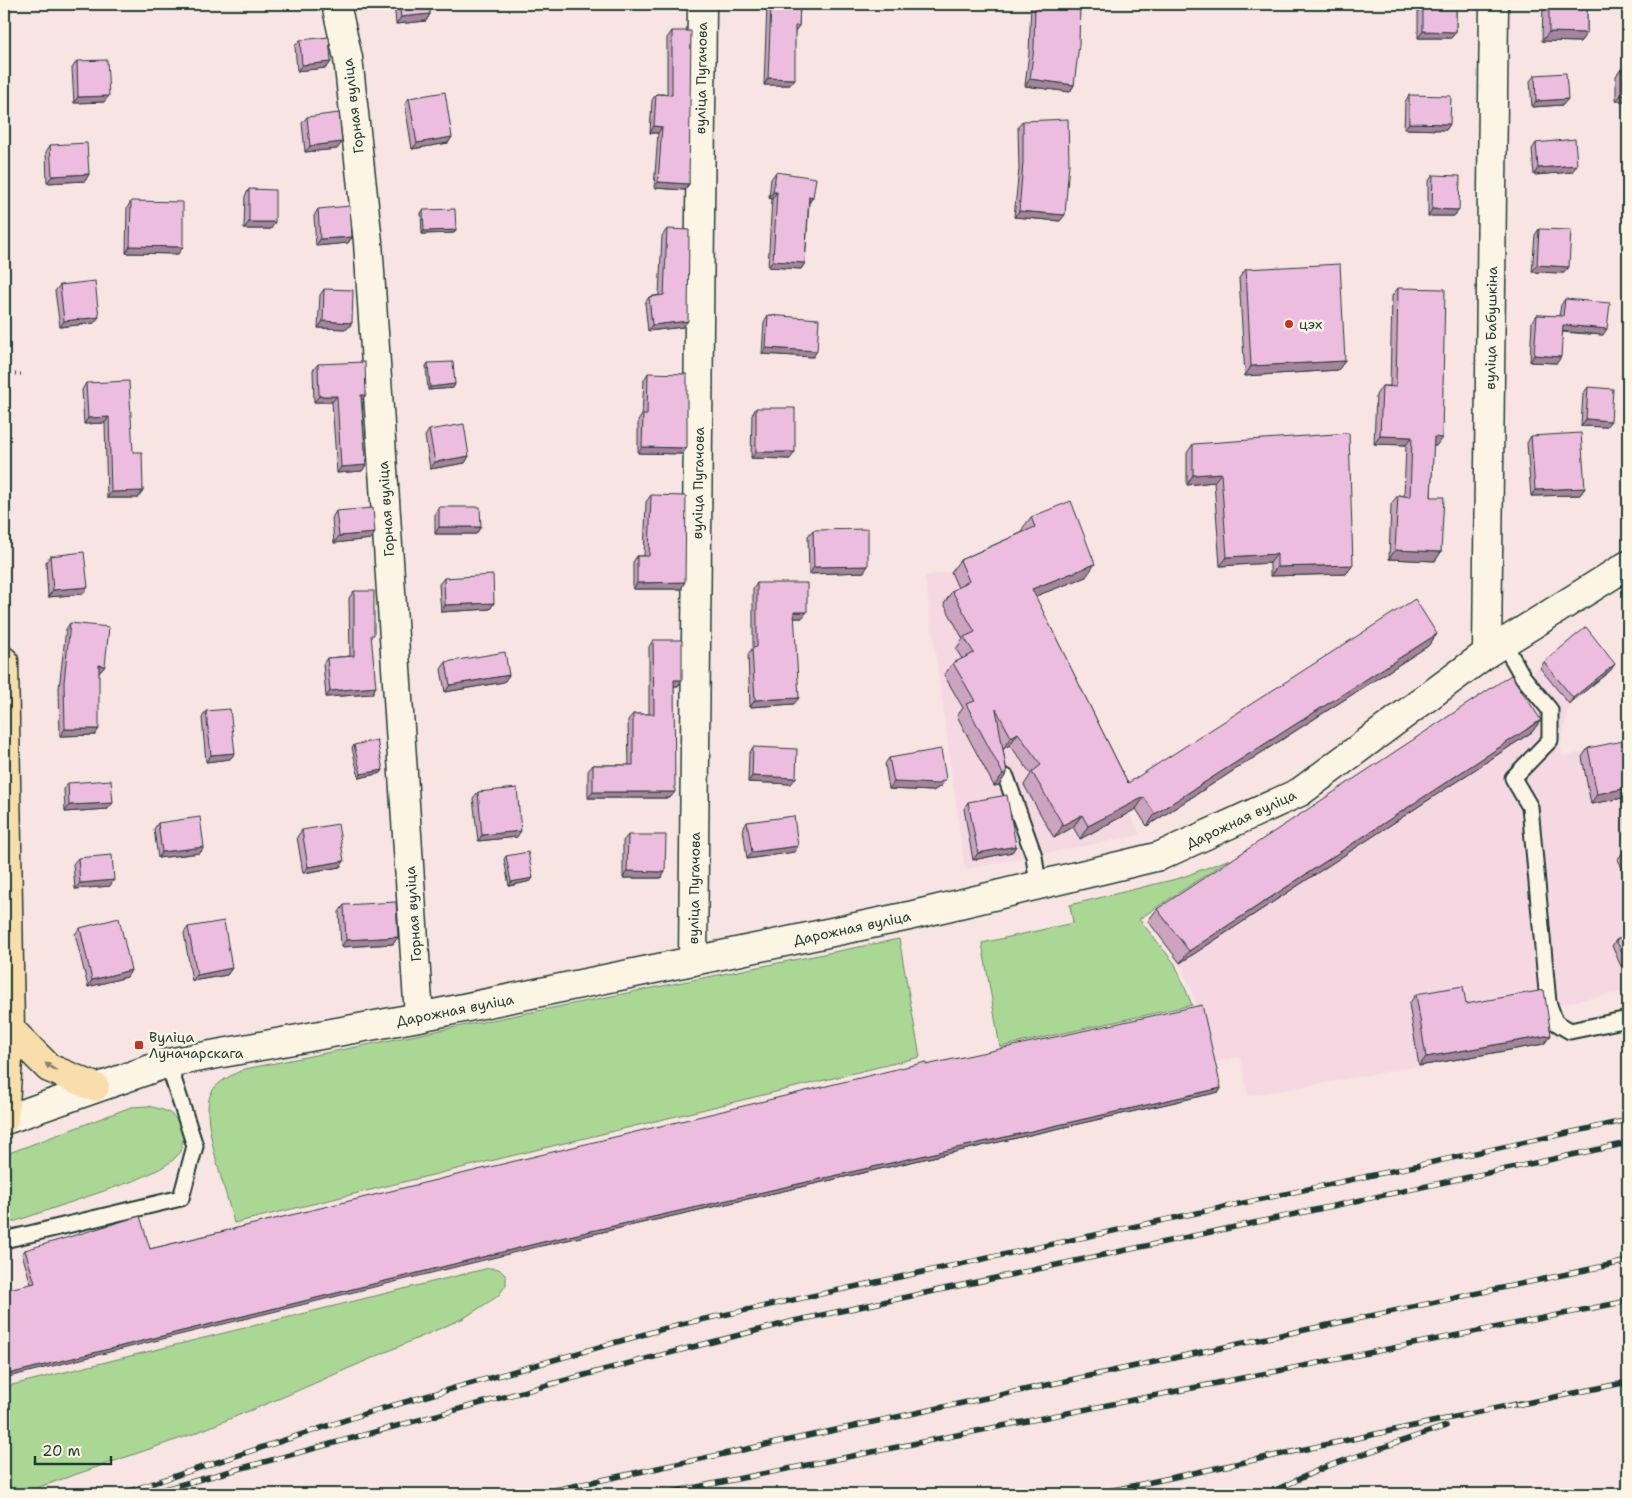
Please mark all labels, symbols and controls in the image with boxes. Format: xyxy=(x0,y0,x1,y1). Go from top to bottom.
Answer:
street label: вуліца Пугачова xyxy=(691,21,711,134)
street label: Горная вуліца xyxy=(338,57,368,155)
street label: вуліца Бабушкіна xyxy=(1481,266,1501,390)
place label: цэх xyxy=(1299,315,1322,333)
marker: цэх xyxy=(1283,318,1295,330)
street label: вуліца Пугачова xyxy=(688,426,708,539)
street label: Горная вуліца xyxy=(374,460,398,557)
street label: Дарожная вуліца xyxy=(1183,785,1299,852)
street label: вуліца Пугачова xyxy=(684,831,704,944)
street label: Горная вуліца xyxy=(401,865,425,962)
street label: Дарожная вуліца xyxy=(792,907,913,949)
street label: Дарожная вуліца xyxy=(395,990,516,1030)
place label: Вуліца Луначарскага xyxy=(149,1028,244,1062)
marker: Вуліца Луначарскага xyxy=(133,1039,145,1051)
one-way arrow xyxy=(44,1063,57,1072)
scale bar xyxy=(35,1433,111,1465)
text: 20 m xyxy=(42,1441,81,1461)

